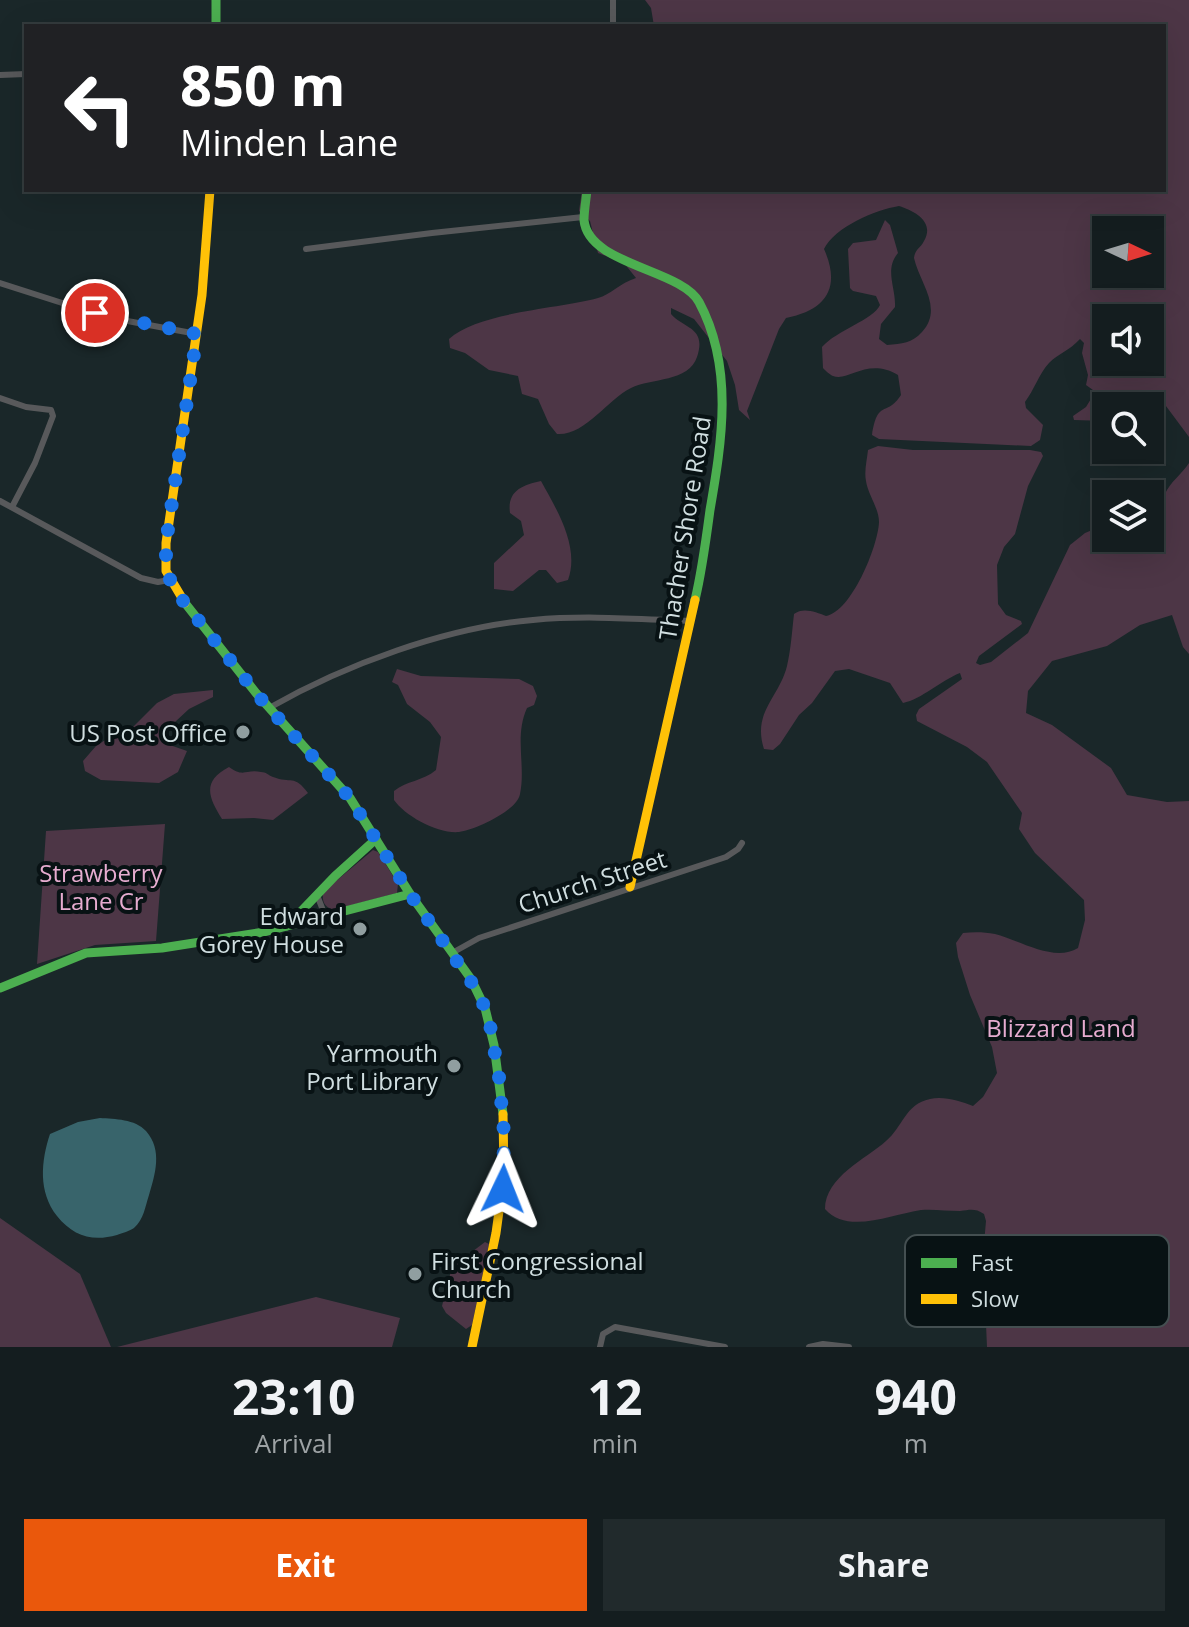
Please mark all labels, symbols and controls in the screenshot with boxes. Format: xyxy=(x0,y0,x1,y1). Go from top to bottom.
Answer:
text: 850 m xyxy=(180,46,346,122)
icon: left xyxy=(48,56,152,160)
text: Minden Lane xyxy=(180,118,398,167)
north arrow xyxy=(1092,216,1164,288)
map controls xyxy=(1092,216,1164,552)
pin xyxy=(61,279,129,347)
icon: arrive xyxy=(73,291,117,335)
button: sound xyxy=(1092,304,1164,376)
button: search xyxy=(1092,392,1164,464)
street label: Thacher Shore Road xyxy=(650,414,718,642)
button: layers xyxy=(1092,480,1164,552)
place label: US Post Office xyxy=(69,716,227,749)
marker: US Post Office xyxy=(234,723,252,741)
street label: Church Street xyxy=(514,842,670,920)
park label: Strawberry Lane Cr xyxy=(39,856,164,917)
place label: Edward Gorey House xyxy=(199,899,344,960)
marker: Edward Gorey House xyxy=(351,920,369,938)
park label: Blizzard Land xyxy=(986,1011,1136,1044)
place label: Yarmouth Port Library xyxy=(306,1036,439,1097)
marker: Yarmouth Port Library xyxy=(445,1057,463,1075)
position arrow xyxy=(461,1147,545,1231)
legend xyxy=(905,1235,1169,1327)
place label: First Congressional Church xyxy=(431,1244,644,1305)
text: Fast xyxy=(971,1247,1013,1277)
marker: First Congressional Church xyxy=(406,1265,424,1283)
text: Slow xyxy=(971,1283,1019,1313)
text: 23:10 xyxy=(232,1364,356,1429)
text: 12 xyxy=(588,1364,642,1429)
text: 940 xyxy=(875,1364,957,1429)
text: Arrival xyxy=(255,1425,333,1461)
text: min xyxy=(592,1425,638,1461)
text: m xyxy=(904,1425,928,1461)
button: Exit xyxy=(24,1519,587,1611)
button: Share xyxy=(603,1519,1165,1611)

